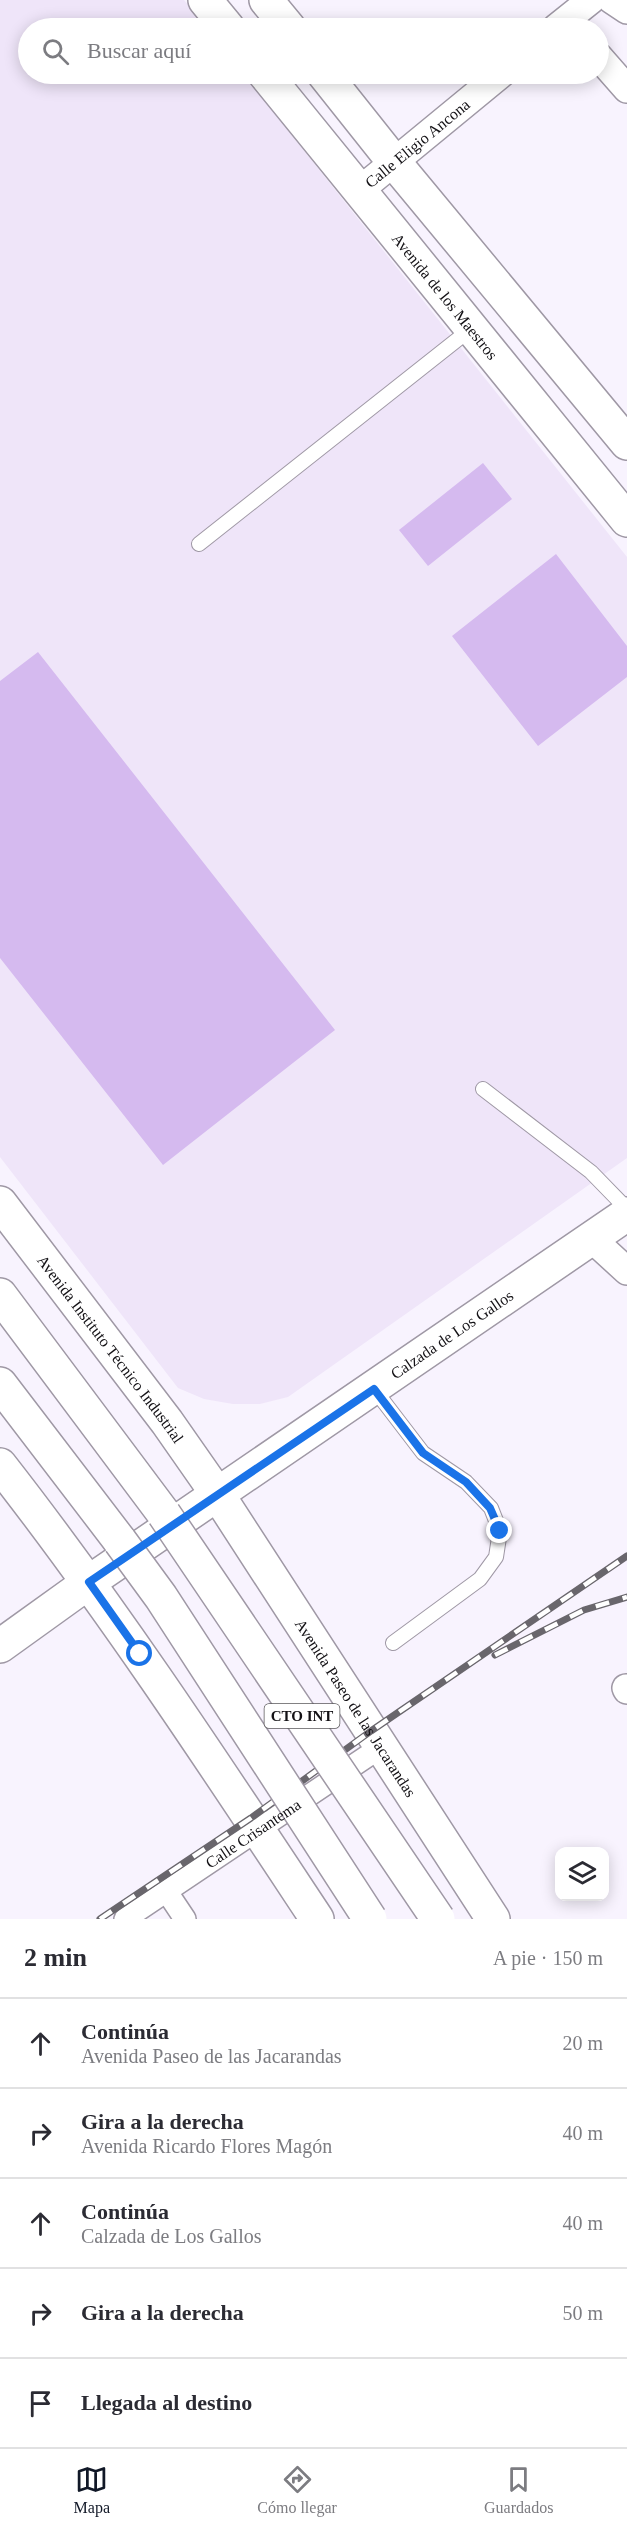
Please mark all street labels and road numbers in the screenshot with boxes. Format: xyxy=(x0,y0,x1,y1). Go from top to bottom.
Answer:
street label: Calle Eligio Ancona xyxy=(362,96,473,191)
street label: Avenida de los Maestros xyxy=(389,230,501,363)
street label: Avenida Instituto Técnico Industrial xyxy=(34,1252,187,1447)
street label: Calzada de Los Gallos xyxy=(388,1287,516,1382)
street label: Avenida Paseo de las Jacarandas xyxy=(292,1616,419,1800)
road number: CTO INT xyxy=(264,1704,340,1728)
street label: Calle Crisantema xyxy=(202,1796,304,1871)

